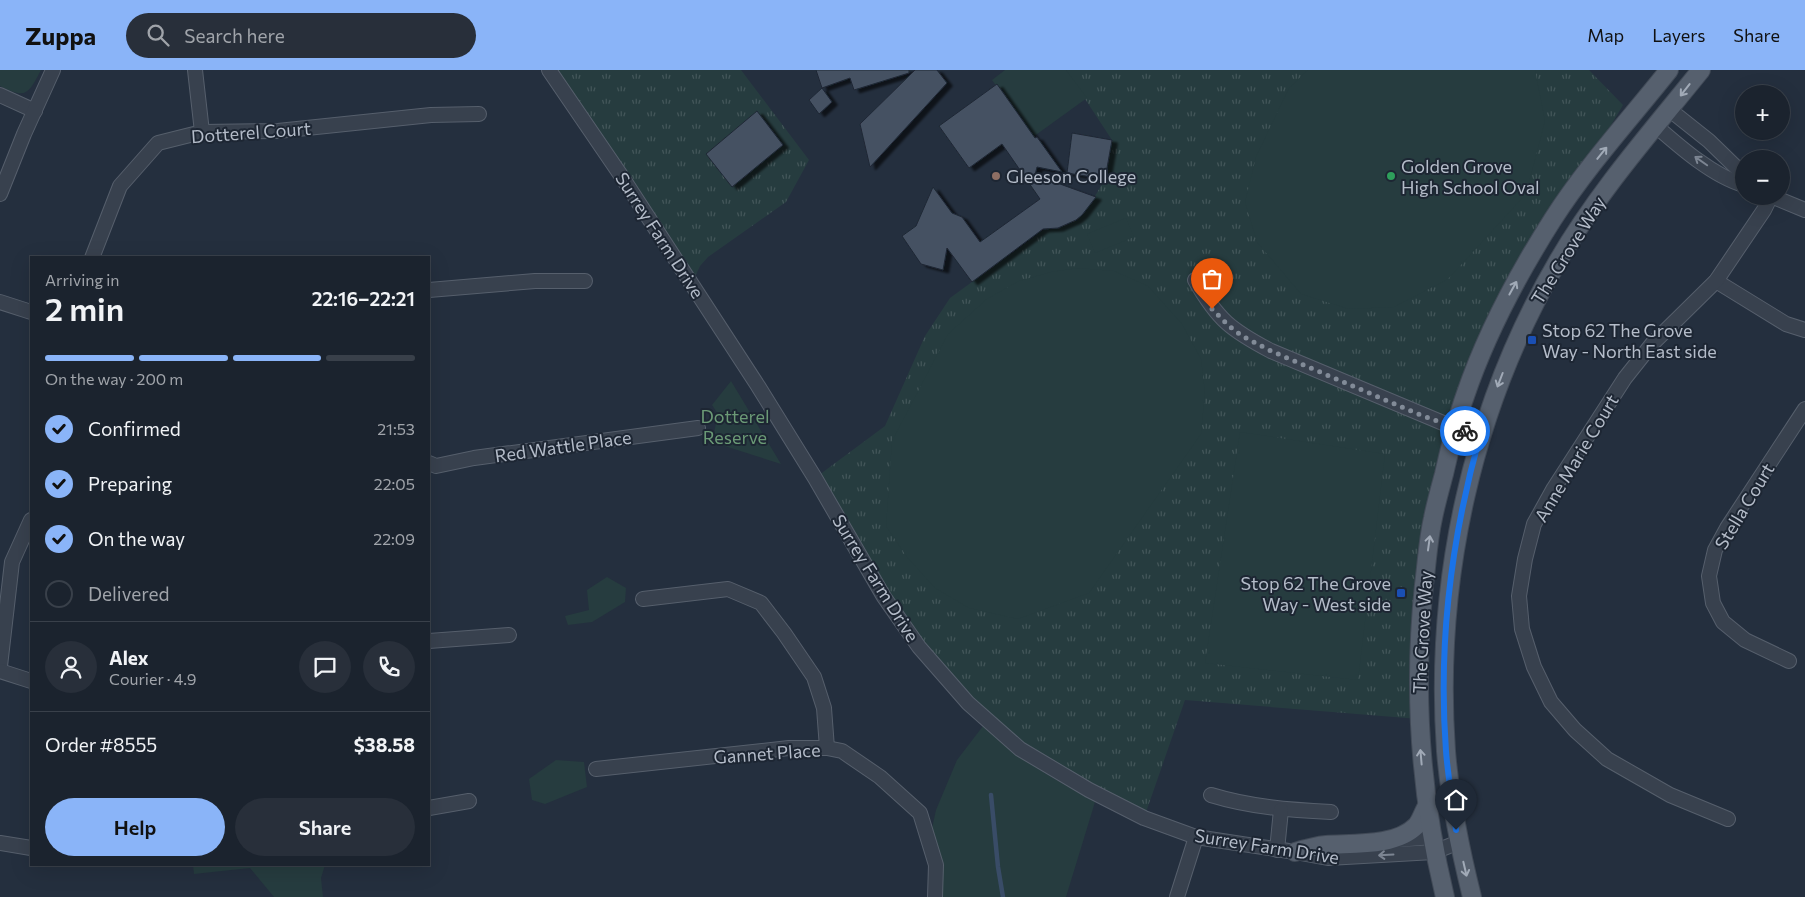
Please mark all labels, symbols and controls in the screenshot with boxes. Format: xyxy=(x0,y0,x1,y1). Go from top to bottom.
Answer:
search box xyxy=(126,13,476,58)
text: Zuppa xyxy=(25,21,96,50)
icon: search xyxy=(144,21,172,49)
text: Search here xyxy=(184,24,285,47)
text: Map xyxy=(1587,24,1624,46)
text: Layers xyxy=(1652,24,1705,46)
text: Share xyxy=(1733,24,1780,46)
one-way arrow xyxy=(1680,83,1690,97)
map controls xyxy=(1735,85,1790,205)
button: + xyxy=(1735,85,1790,140)
street label: Dotterel Court xyxy=(190,117,312,147)
one-way arrow xyxy=(1597,146,1608,159)
button: − xyxy=(1735,150,1790,205)
place label: Golden Grove High School Oval xyxy=(1401,155,1540,198)
one-way arrow xyxy=(1694,156,1708,166)
place label: Gleeson College xyxy=(1006,165,1136,187)
street label: Surrey Farm Drive xyxy=(611,168,709,302)
marker: Gleeson College xyxy=(990,170,1002,182)
marker: Golden Grove High School Oval xyxy=(1385,170,1397,182)
street label: The Grove Way xyxy=(1526,192,1610,308)
pin xyxy=(1191,258,1233,309)
icon: bag xyxy=(1198,265,1226,293)
text: Arriving in xyxy=(45,270,119,289)
one-way arrow xyxy=(1508,281,1518,296)
text: 22:16–22:21 xyxy=(312,287,415,310)
text: 2 min xyxy=(45,288,124,328)
place label: Stop 62 The Grove Way - North East side xyxy=(1542,319,1717,362)
marker: Stop 62 The Grove Way - North East side xyxy=(1526,334,1538,346)
text: On the way · 200 m xyxy=(45,369,183,388)
one-way arrow xyxy=(1495,372,1504,387)
street label: Anne Marie Court xyxy=(1529,390,1623,526)
park label: Dotterel Reserve xyxy=(701,405,769,448)
courier xyxy=(1440,406,1490,456)
icon: check xyxy=(45,415,73,443)
text: Confirmed xyxy=(88,417,181,440)
icon: bike xyxy=(1451,417,1479,445)
text: 21:53 xyxy=(377,419,415,438)
street label: Red Wattle Place xyxy=(493,426,633,466)
street label: Stella Court xyxy=(1710,459,1778,553)
icon: check xyxy=(45,470,73,498)
text: Preparing xyxy=(88,472,172,495)
text: 22:05 xyxy=(374,474,415,493)
street label: Surrey Farm Drive xyxy=(828,510,924,646)
icon: check xyxy=(45,525,73,553)
text: On the way xyxy=(88,527,185,550)
text: 22:09 xyxy=(373,529,415,548)
one-way arrow xyxy=(1424,535,1434,551)
street label: The Grove Way xyxy=(1408,570,1436,694)
place label: Stop 62 The Grove Way - West side xyxy=(1241,572,1391,615)
text: Delivered xyxy=(88,582,169,605)
marker: Stop 62 The Grove Way - West side xyxy=(1395,587,1407,599)
button: person xyxy=(45,641,97,693)
button: chat xyxy=(299,641,351,693)
button: phone xyxy=(363,641,415,693)
text: Alex xyxy=(109,646,149,669)
text: Courier · 4.9 xyxy=(109,669,196,688)
text: Order #8555 xyxy=(45,733,157,756)
text: $38.58 xyxy=(354,733,415,756)
street label: Gannet Place xyxy=(713,738,821,768)
one-way arrow xyxy=(1417,749,1426,765)
pin xyxy=(1435,779,1477,830)
icon: home xyxy=(1442,786,1470,814)
button: Help xyxy=(45,798,225,856)
button: Share xyxy=(235,798,415,856)
street label: Surrey Farm Drive xyxy=(1193,824,1341,868)
one-way arrow xyxy=(1378,851,1394,860)
one-way arrow xyxy=(1461,861,1470,877)

